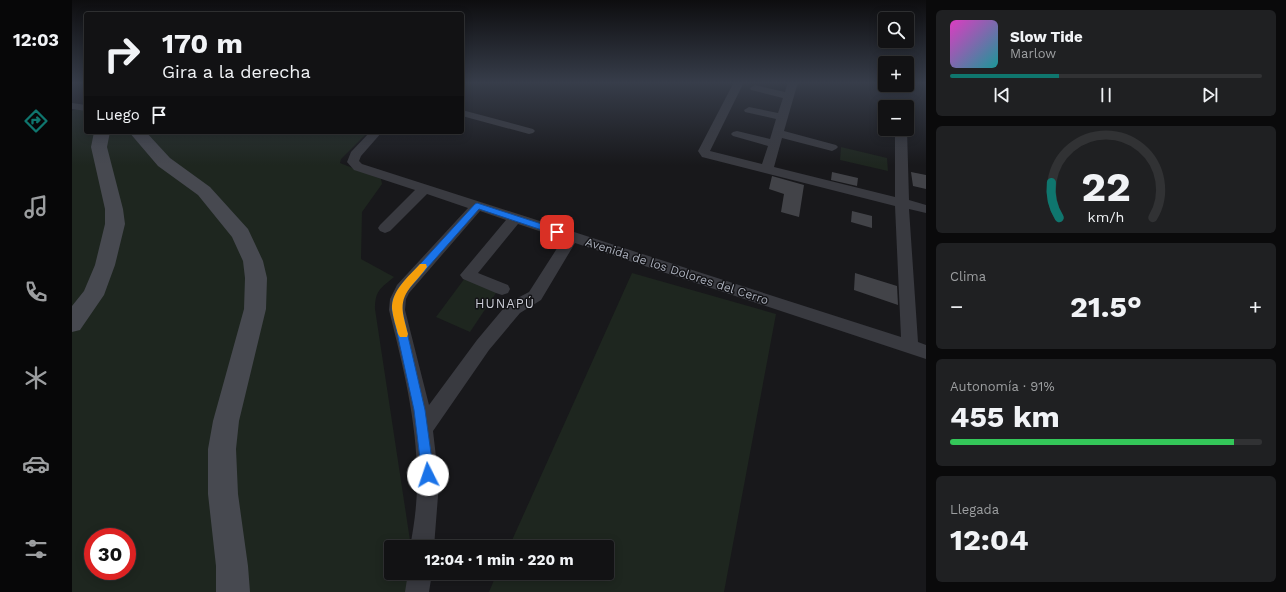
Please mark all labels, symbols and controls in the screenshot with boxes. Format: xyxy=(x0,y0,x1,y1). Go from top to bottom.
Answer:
map controls xyxy=(878,12,914,136)
button: search xyxy=(878,12,914,48)
text: 170 m xyxy=(162,27,243,60)
icon: right xyxy=(96,28,148,80)
text: Slow Tide xyxy=(1010,28,1083,46)
text: 12:03 xyxy=(13,29,59,50)
text: Marlow xyxy=(1010,46,1056,61)
button: + xyxy=(878,56,914,92)
text: Gira a la derecha xyxy=(162,61,311,82)
icon: previous xyxy=(991,84,1013,106)
icon: pause xyxy=(1095,84,1117,106)
icon: next xyxy=(1199,84,1221,106)
button: − xyxy=(878,100,914,136)
icon: arrive xyxy=(148,104,170,126)
text: Luego xyxy=(96,106,140,124)
icon: directions xyxy=(22,107,50,135)
text: 22 xyxy=(1081,161,1131,210)
icon: music xyxy=(22,193,50,221)
text: km/h xyxy=(1088,208,1124,224)
pin xyxy=(540,215,574,249)
icon: arrive xyxy=(546,221,568,243)
street label: Avenida de los Dolores del Cerro xyxy=(584,235,770,307)
text: Clima xyxy=(950,269,986,284)
icon: phone xyxy=(22,278,50,306)
text: 21.5° xyxy=(1070,289,1142,324)
text: − xyxy=(950,294,963,319)
text: + xyxy=(1249,294,1262,319)
district label: HUNAPÚ xyxy=(475,296,535,311)
icon: climate xyxy=(22,364,50,392)
text: Autonomía · 91% xyxy=(950,379,1055,394)
text: 455 km xyxy=(950,399,1060,434)
icon: car xyxy=(22,450,50,478)
position arrow xyxy=(407,454,449,496)
text: Llegada xyxy=(950,502,999,517)
text: 12:04 xyxy=(950,522,1029,557)
speed limit sign: 30 xyxy=(84,528,136,580)
icon: filters xyxy=(22,535,50,563)
text: 12:04 · 1 min · 220 m xyxy=(424,551,574,569)

